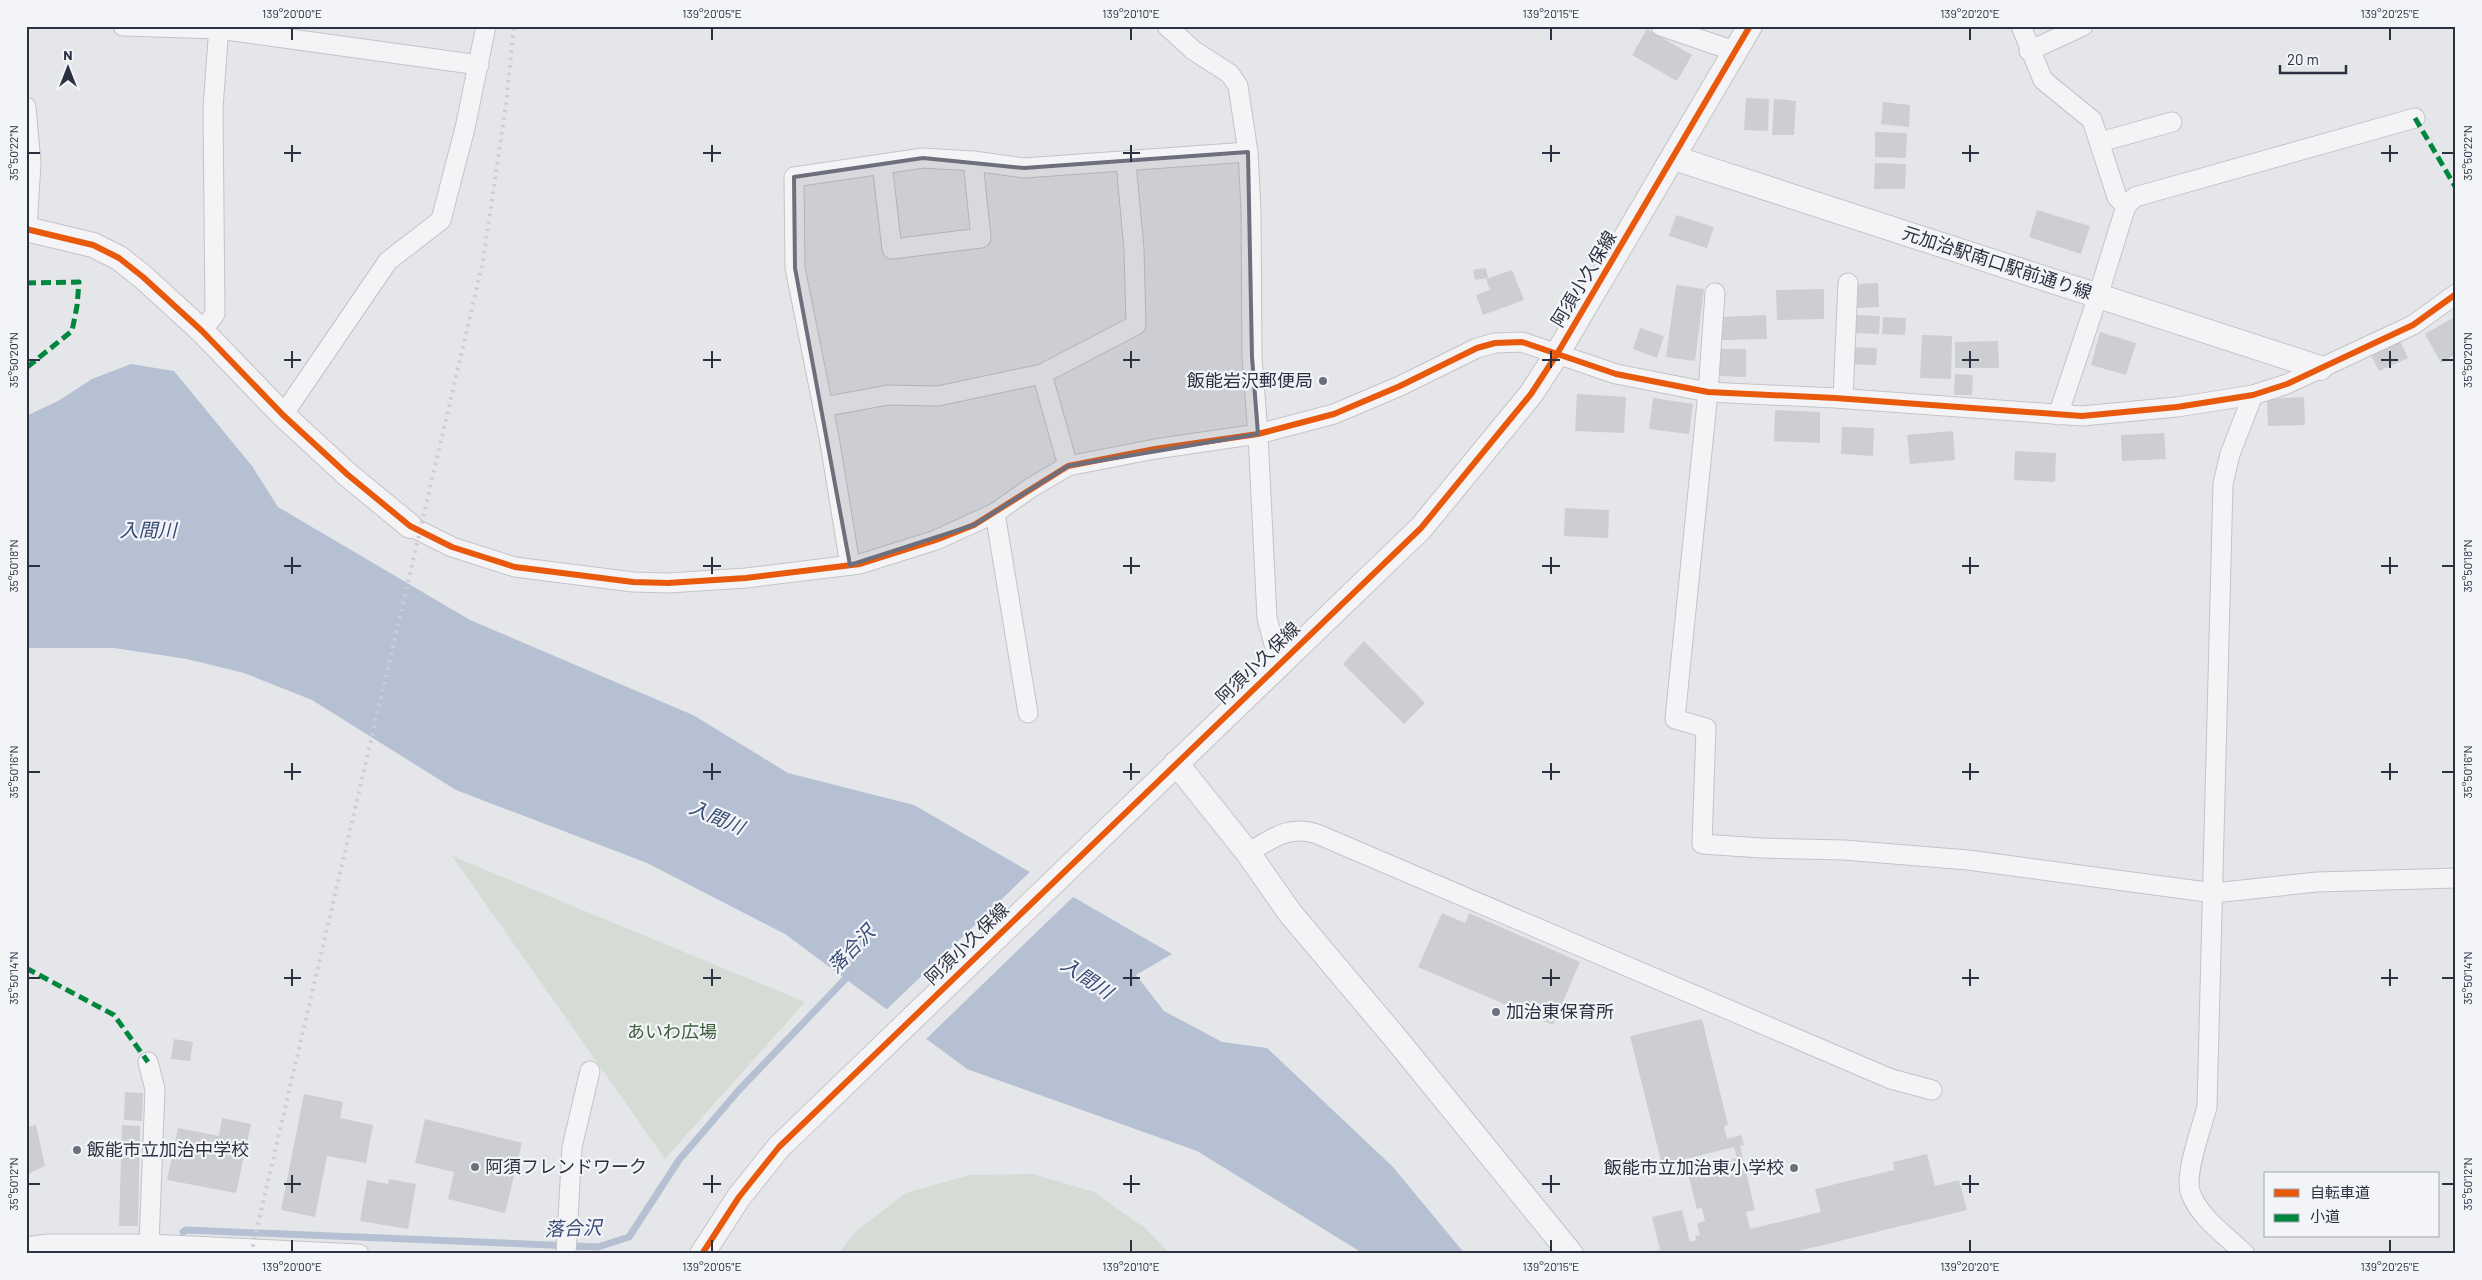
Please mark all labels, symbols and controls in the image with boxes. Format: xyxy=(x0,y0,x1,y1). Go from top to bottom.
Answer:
text: 139°20'00"E xyxy=(262,6,322,20)
text: 139°20'05"E xyxy=(682,6,742,20)
text: 139°20'10"E xyxy=(1102,6,1160,20)
text: 139°20'15"E xyxy=(1523,6,1579,20)
text: 139°20'20"E xyxy=(1940,6,2000,20)
text: 139°20'25"E xyxy=(2360,6,2420,20)
north arrow xyxy=(42,42,92,92)
scale bar xyxy=(2280,42,2346,74)
text: N xyxy=(63,46,73,63)
text: 20 m xyxy=(2287,50,2319,68)
text: 35°50'22"N xyxy=(6,125,20,181)
text: 35°50'22"N xyxy=(2460,125,2474,181)
street label: 元加治駅南口駅前通り線 xyxy=(1900,221,2095,303)
street label: 阿須小久保線 xyxy=(1546,227,1620,330)
text: 35°50'20"N xyxy=(6,332,20,388)
text: 35°50'20"N xyxy=(2460,332,2474,388)
place label: 飯能岩沢郵便局 xyxy=(1187,369,1313,391)
marker: 飯能岩沢郵便局 xyxy=(1317,375,1329,387)
water label: 入間川 xyxy=(119,518,178,541)
text: 35°50'18"N xyxy=(6,539,20,593)
text: 35°50'18"N xyxy=(2460,539,2474,593)
street label: 阿須小久保線 xyxy=(1211,617,1304,708)
text: 35°50'16"N xyxy=(6,745,20,799)
text: 35°50'16"N xyxy=(2460,745,2474,799)
water label: 入間川 xyxy=(686,795,750,839)
street label: 阿須小久保線 xyxy=(920,898,1013,989)
water label: 落合沢 xyxy=(823,918,881,977)
text: 35°50'14"N xyxy=(6,951,20,1005)
text: 35°50'14"N xyxy=(2460,951,2474,1005)
water label: 入間川 xyxy=(1057,952,1119,1004)
place label: 加治東保育所 xyxy=(1506,1000,1614,1022)
marker: 加治東保育所 xyxy=(1490,1006,1502,1018)
park label: あいわ広場 xyxy=(627,1020,717,1042)
place label: 飯能市立加治中学校 xyxy=(87,1138,249,1160)
marker: 飯能市立加治中学校 xyxy=(71,1144,83,1156)
place label: 阿須フレンドワーク xyxy=(485,1155,647,1177)
place label: 飯能市立加治東小学校 xyxy=(1604,1156,1784,1178)
text: 35°50'12"N xyxy=(6,1157,20,1211)
text: 35°50'12"N xyxy=(2460,1157,2474,1211)
marker: 阿須フレンドワーク xyxy=(469,1161,481,1173)
marker: 飯能市立加治東小学校 xyxy=(1788,1162,1800,1174)
legend xyxy=(2264,1172,2440,1238)
text: 自転車道 xyxy=(2310,1183,2370,1201)
text: 小道 xyxy=(2310,1207,2340,1225)
water label: 落合沢 xyxy=(544,1215,605,1240)
text: 139°20'00"E xyxy=(262,1259,322,1273)
text: 139°20'05"E xyxy=(682,1259,742,1273)
text: 139°20'10"E xyxy=(1102,1259,1160,1273)
text: 139°20'15"E xyxy=(1523,1259,1579,1273)
text: 139°20'20"E xyxy=(1940,1259,2000,1273)
text: 139°20'25"E xyxy=(2360,1259,2420,1273)

